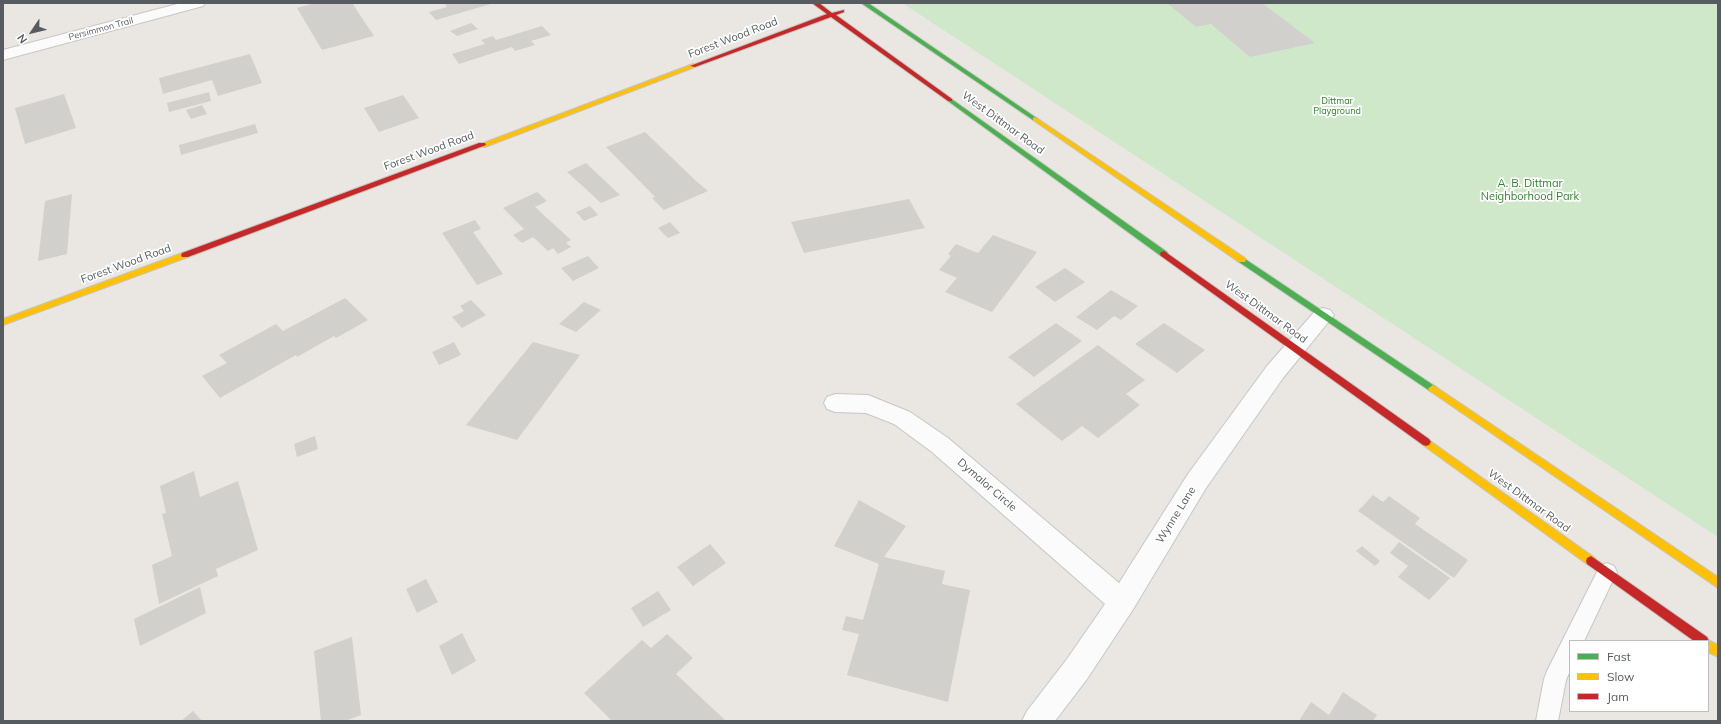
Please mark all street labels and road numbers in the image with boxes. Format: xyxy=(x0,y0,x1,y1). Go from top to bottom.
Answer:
street label: Persimmon Trail xyxy=(67,15,135,43)
street label: Forest Wood Road xyxy=(686,15,780,61)
street label: West Dittmar Road xyxy=(959,89,1047,157)
street label: Forest Wood Road xyxy=(382,129,476,173)
street label: Forest Wood Road xyxy=(79,242,173,286)
street label: West Dittmar Road xyxy=(1222,278,1310,346)
street label: Dymalor Circle xyxy=(955,456,1019,514)
street label: West Dittmar Road xyxy=(1485,467,1573,535)
street label: Wynne Lane xyxy=(1153,484,1199,546)

